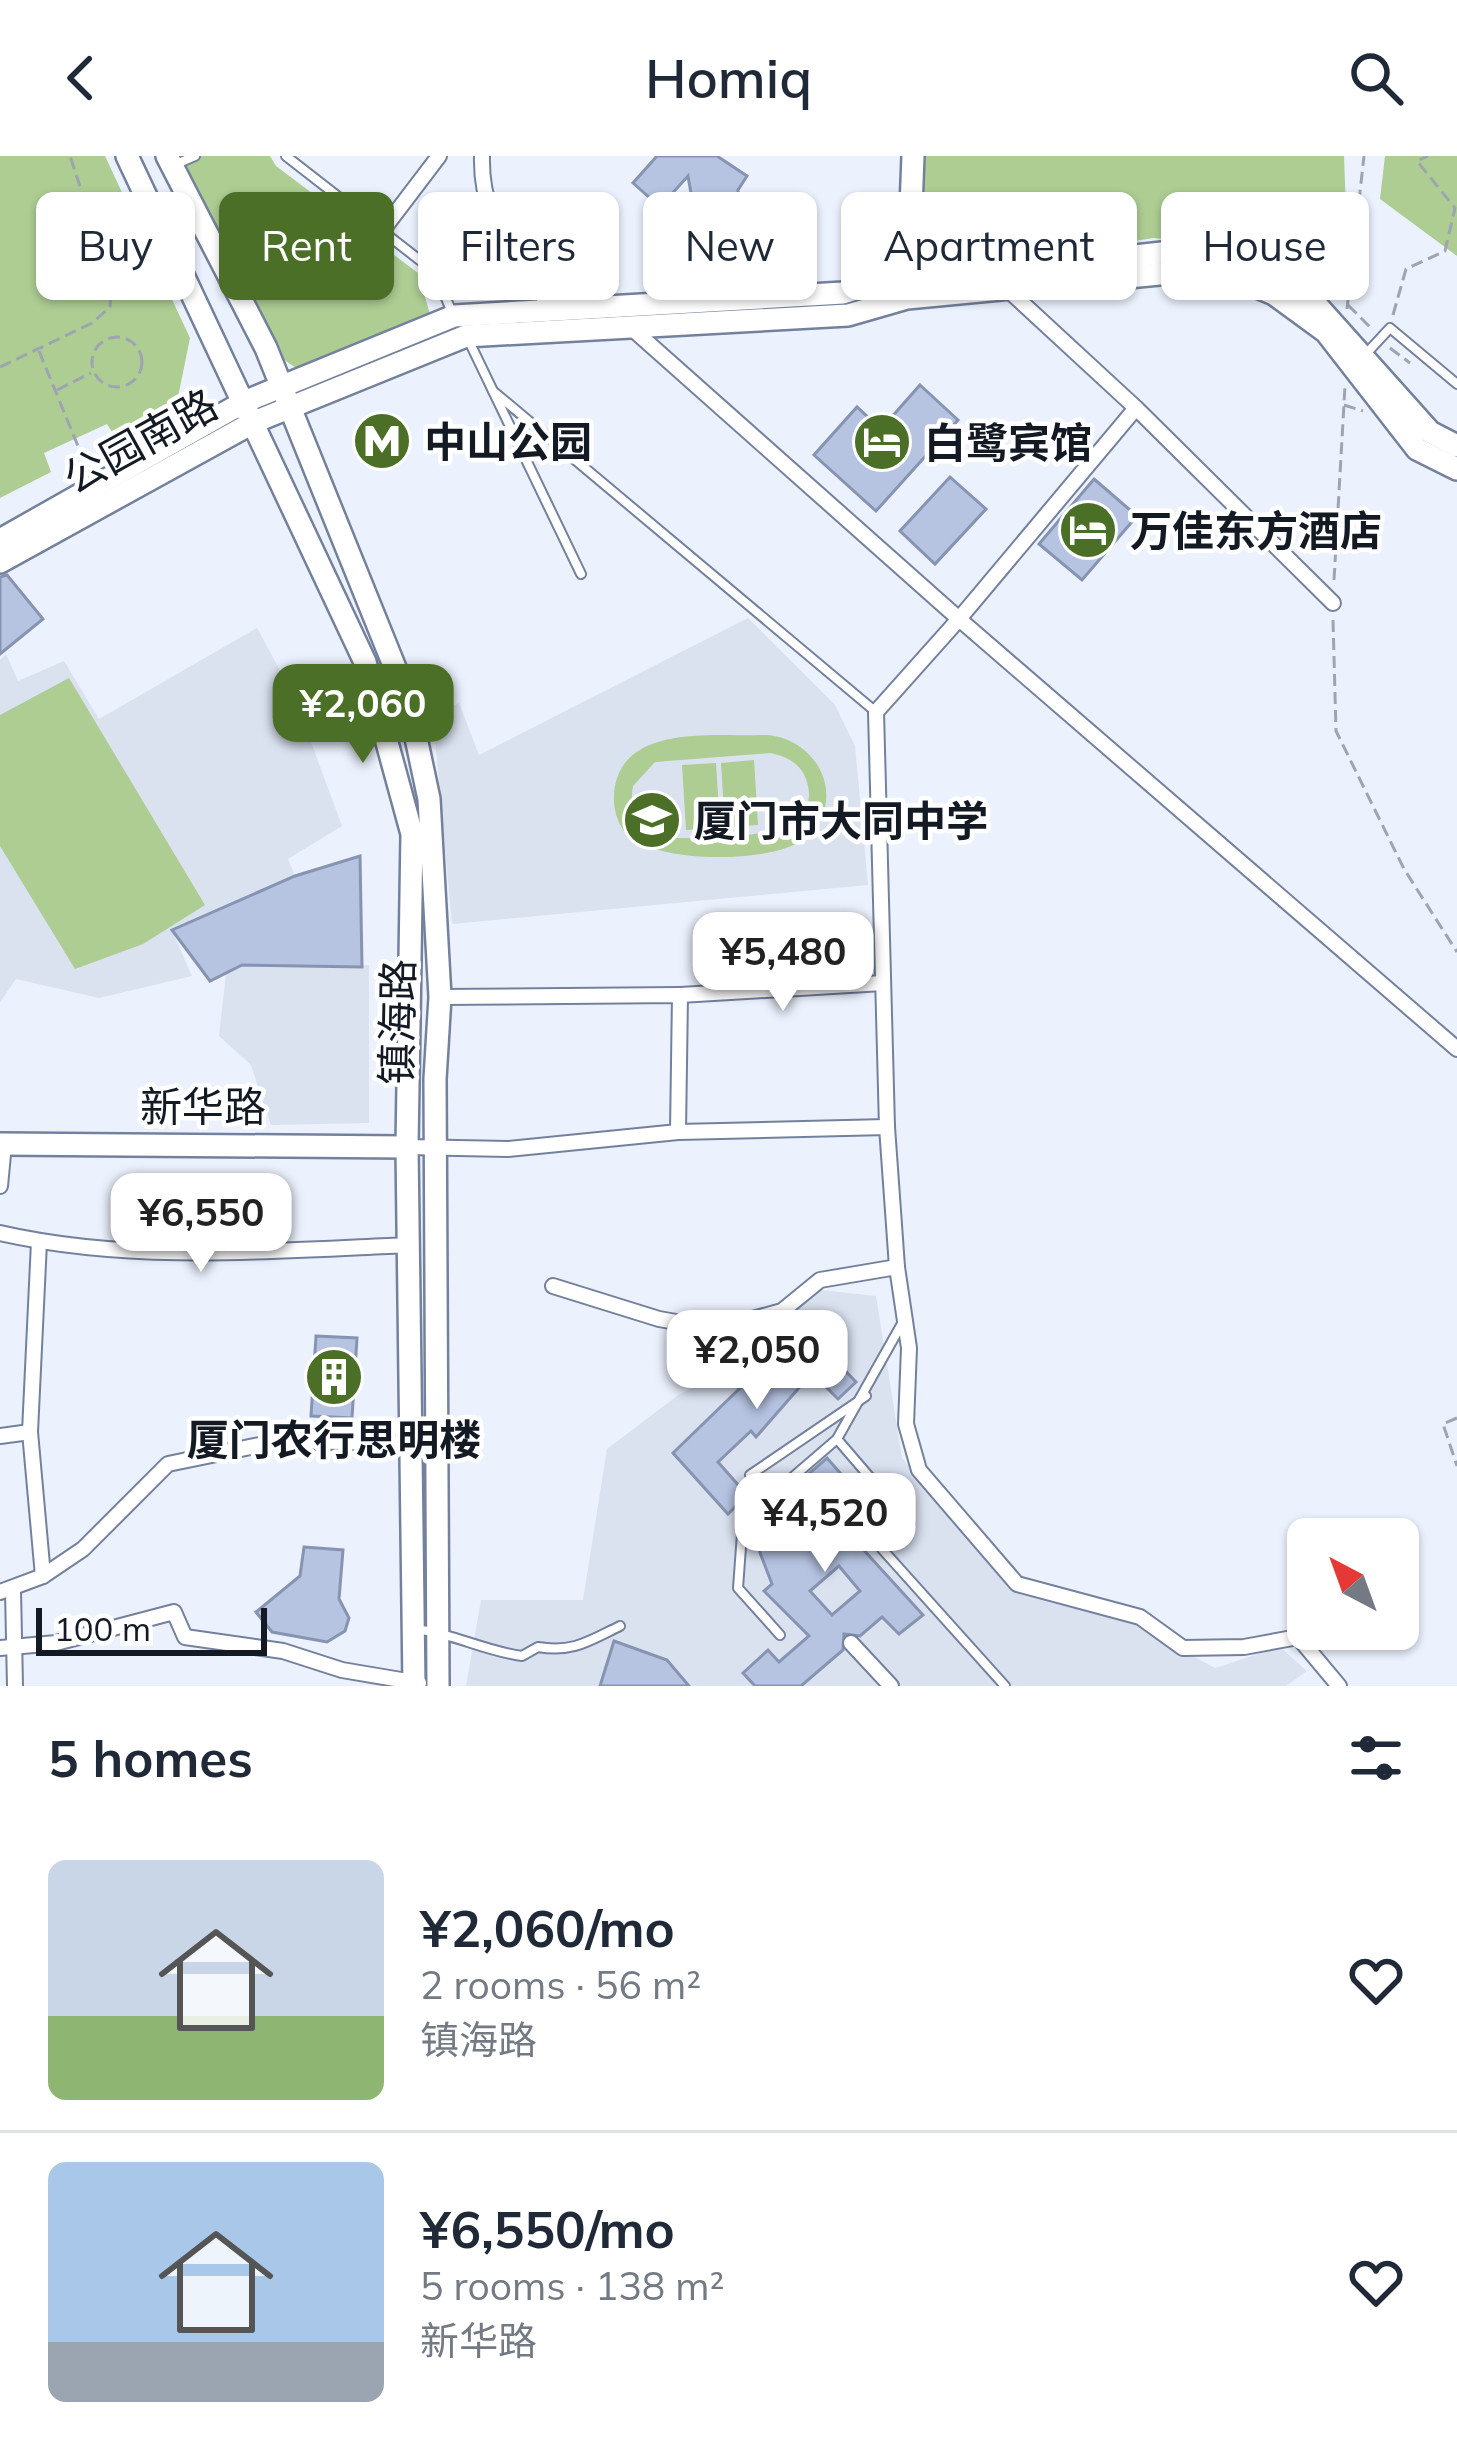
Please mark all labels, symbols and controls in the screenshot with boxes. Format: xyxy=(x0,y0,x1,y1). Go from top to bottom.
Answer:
text: Homiq xyxy=(645,44,812,112)
icon: back xyxy=(48,45,114,111)
icon: search xyxy=(1343,45,1409,111)
chip: Buy xyxy=(36,192,195,300)
chip: Rent xyxy=(219,192,394,300)
chip: Filters xyxy=(418,192,619,300)
chip: New xyxy=(643,192,817,300)
chip: Apartment xyxy=(841,192,1137,300)
chip: House xyxy=(1161,192,1369,300)
street label: 公园南路 xyxy=(54,377,226,505)
metro station icon: 中山公园 xyxy=(351,410,413,472)
hotel icon: 白鹭宾馆 xyxy=(851,411,913,473)
place label: 中山公园 xyxy=(424,415,592,468)
place label: 白鹭宾馆 xyxy=(924,416,1092,469)
hotel icon: 万佳东方酒店 xyxy=(1057,499,1119,561)
place label: 万佳东方酒店 xyxy=(1130,504,1382,557)
pin: ¥2,060 xyxy=(265,664,461,766)
text: ¥2,060 xyxy=(300,678,426,727)
school or university icon: 厦门市大同中学 xyxy=(621,789,683,851)
place label: 厦门市大同中学 xyxy=(694,794,988,847)
pin: ¥5,480 xyxy=(685,912,881,1014)
text: ¥5,480 xyxy=(720,926,846,975)
street label: 镇海路 xyxy=(369,959,425,1085)
street label: 新华路 xyxy=(140,1080,266,1133)
pin: ¥6,550 xyxy=(103,1173,299,1275)
text: ¥6,550 xyxy=(138,1187,264,1236)
pin: ¥2,050 xyxy=(659,1310,855,1412)
text: ¥2,050 xyxy=(694,1324,820,1373)
building icon: 厦门农行思明楼 xyxy=(303,1346,365,1408)
place label: 厦门农行思明楼 xyxy=(187,1413,481,1466)
pin: ¥4,520 xyxy=(727,1473,923,1575)
text: ¥4,520 xyxy=(762,1487,888,1536)
north arrow xyxy=(1287,1518,1419,1650)
map controls xyxy=(1287,1518,1419,1650)
scale bar xyxy=(36,1602,267,1655)
text: 100 m xyxy=(54,1608,151,1649)
icon: filters xyxy=(1343,1725,1409,1791)
text: 5 homes xyxy=(48,1726,253,1790)
text: ¥2,060/mo xyxy=(420,1896,675,1960)
icon: home xyxy=(144,1908,288,2052)
icon: heart xyxy=(1343,1947,1409,2013)
text: 2 rooms · 56 m² xyxy=(420,1960,701,2009)
text: 镇海路 xyxy=(420,2015,537,2064)
text: ¥6,550/mo xyxy=(420,2197,675,2261)
icon: home xyxy=(144,2210,288,2354)
icon: heart xyxy=(1343,2249,1409,2315)
text: 5 rooms · 138 m² xyxy=(420,2261,724,2310)
text: 新华路 xyxy=(420,2316,537,2365)

